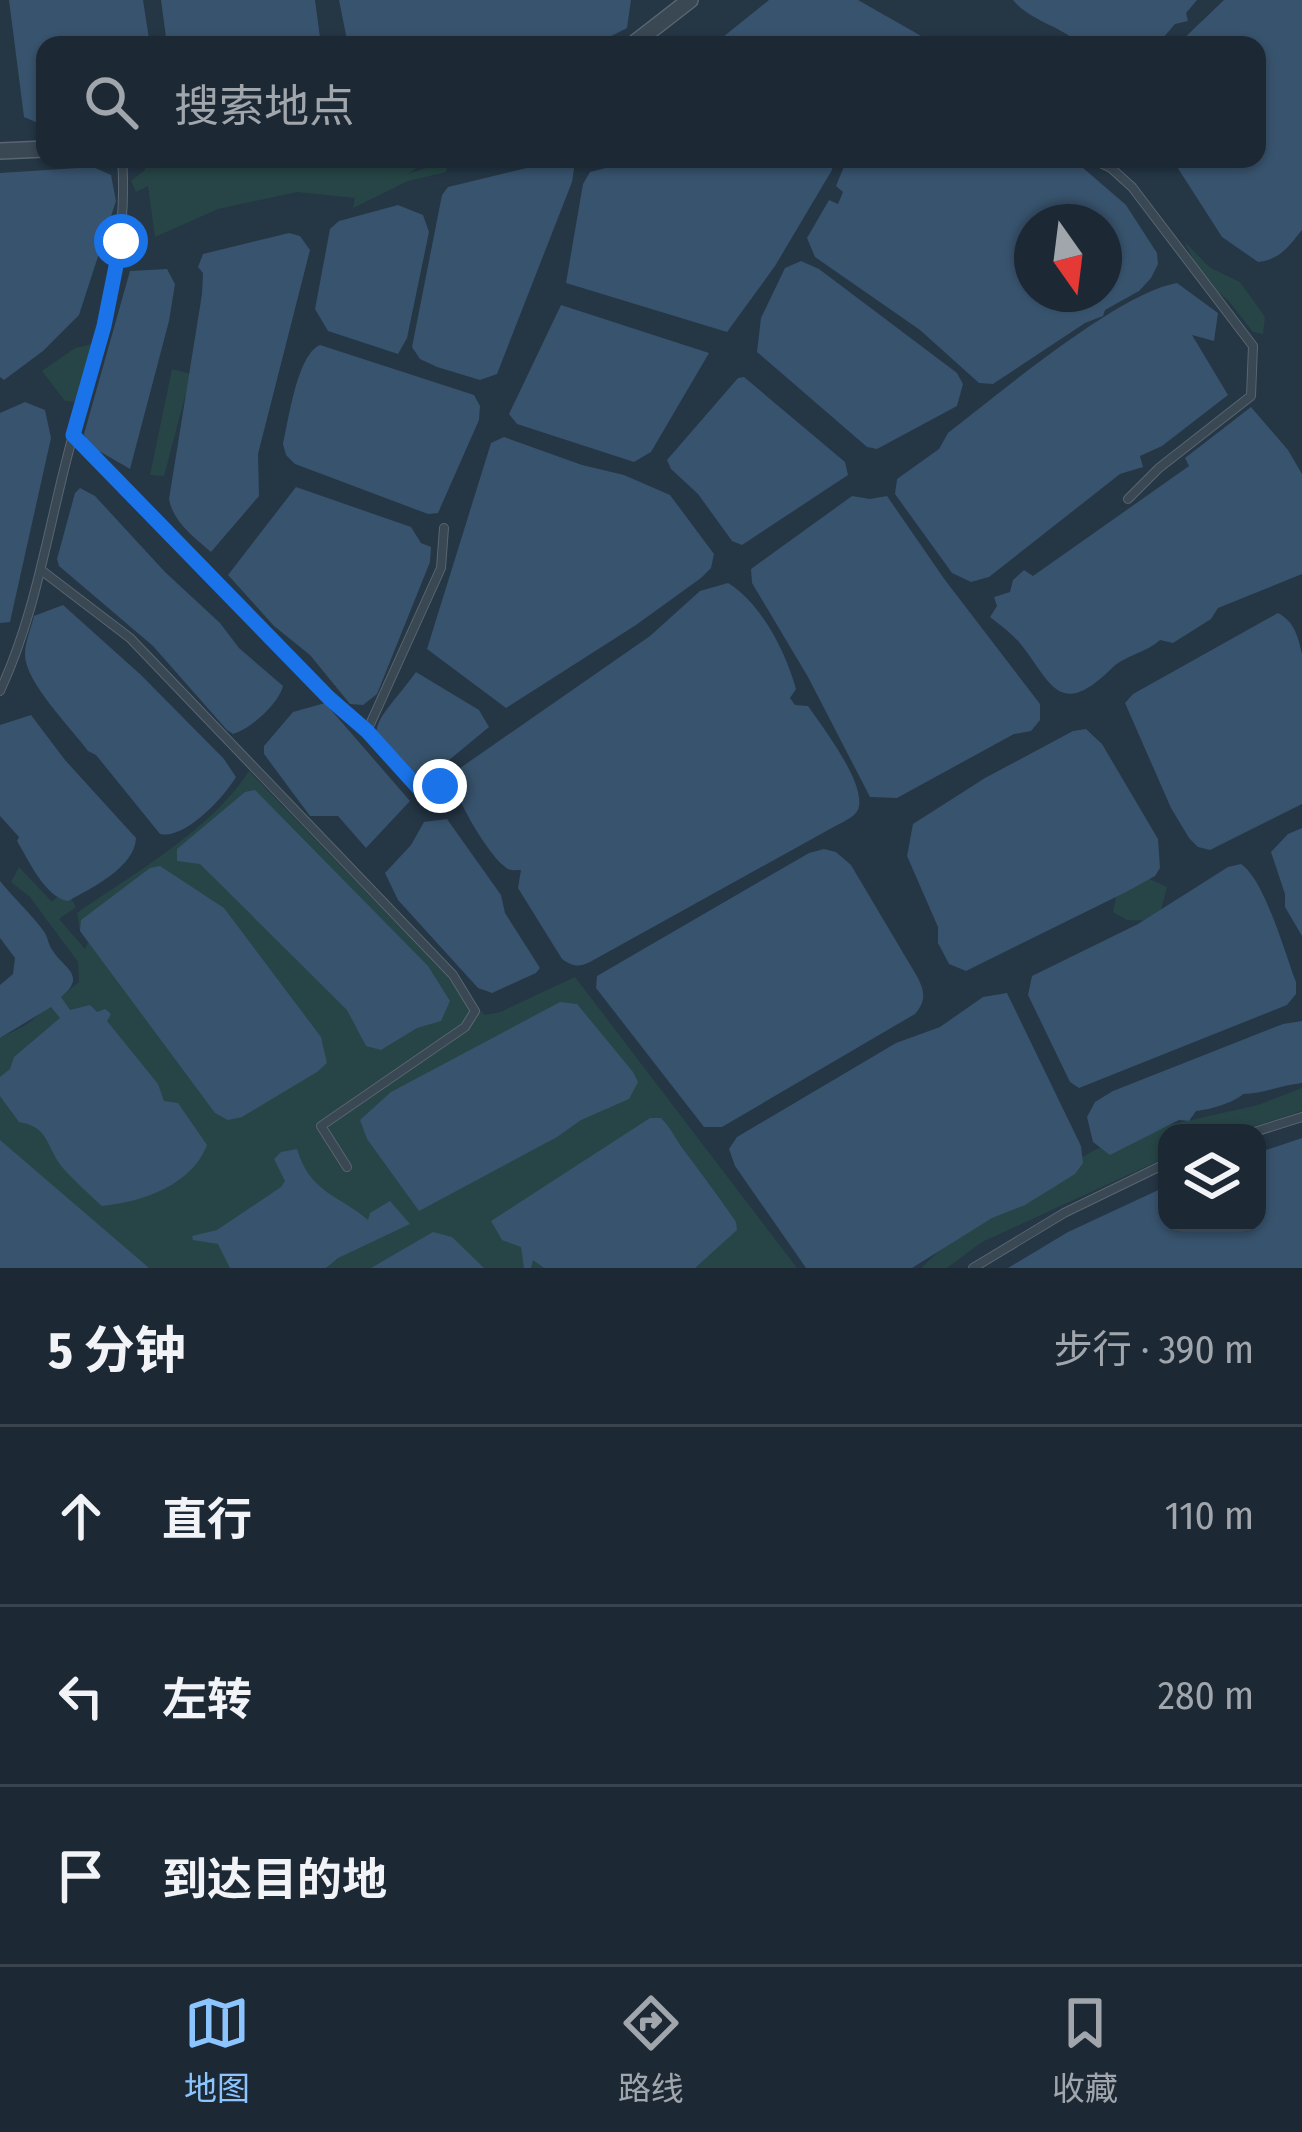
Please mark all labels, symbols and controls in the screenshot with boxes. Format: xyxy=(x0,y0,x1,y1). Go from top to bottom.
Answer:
search box xyxy=(36,36,1266,168)
icon: search xyxy=(78,69,144,135)
text: 搜索地点 xyxy=(174,80,354,134)
north arrow xyxy=(1014,204,1122,312)
route start xyxy=(94,214,148,268)
route end xyxy=(413,759,467,813)
map controls xyxy=(1158,1124,1266,1232)
button: layers xyxy=(1158,1124,1266,1232)
text: 5 分钟 xyxy=(48,1320,186,1382)
text: 步行 · 390 m xyxy=(1054,1327,1254,1373)
icon: ahead xyxy=(48,1483,114,1549)
text: 直行 xyxy=(162,1493,252,1547)
text: 110 m xyxy=(1165,1493,1254,1539)
icon: left xyxy=(48,1663,114,1729)
text: 左转 xyxy=(162,1673,252,1727)
text: 280 m xyxy=(1158,1673,1254,1719)
icon: arrive xyxy=(48,1843,114,1909)
text: 到达目的地 xyxy=(162,1853,387,1907)
tab: 地图 xyxy=(184,1990,250,2110)
tab: 路线 xyxy=(618,1990,684,2110)
tab: 收藏 xyxy=(1052,1990,1118,2110)

